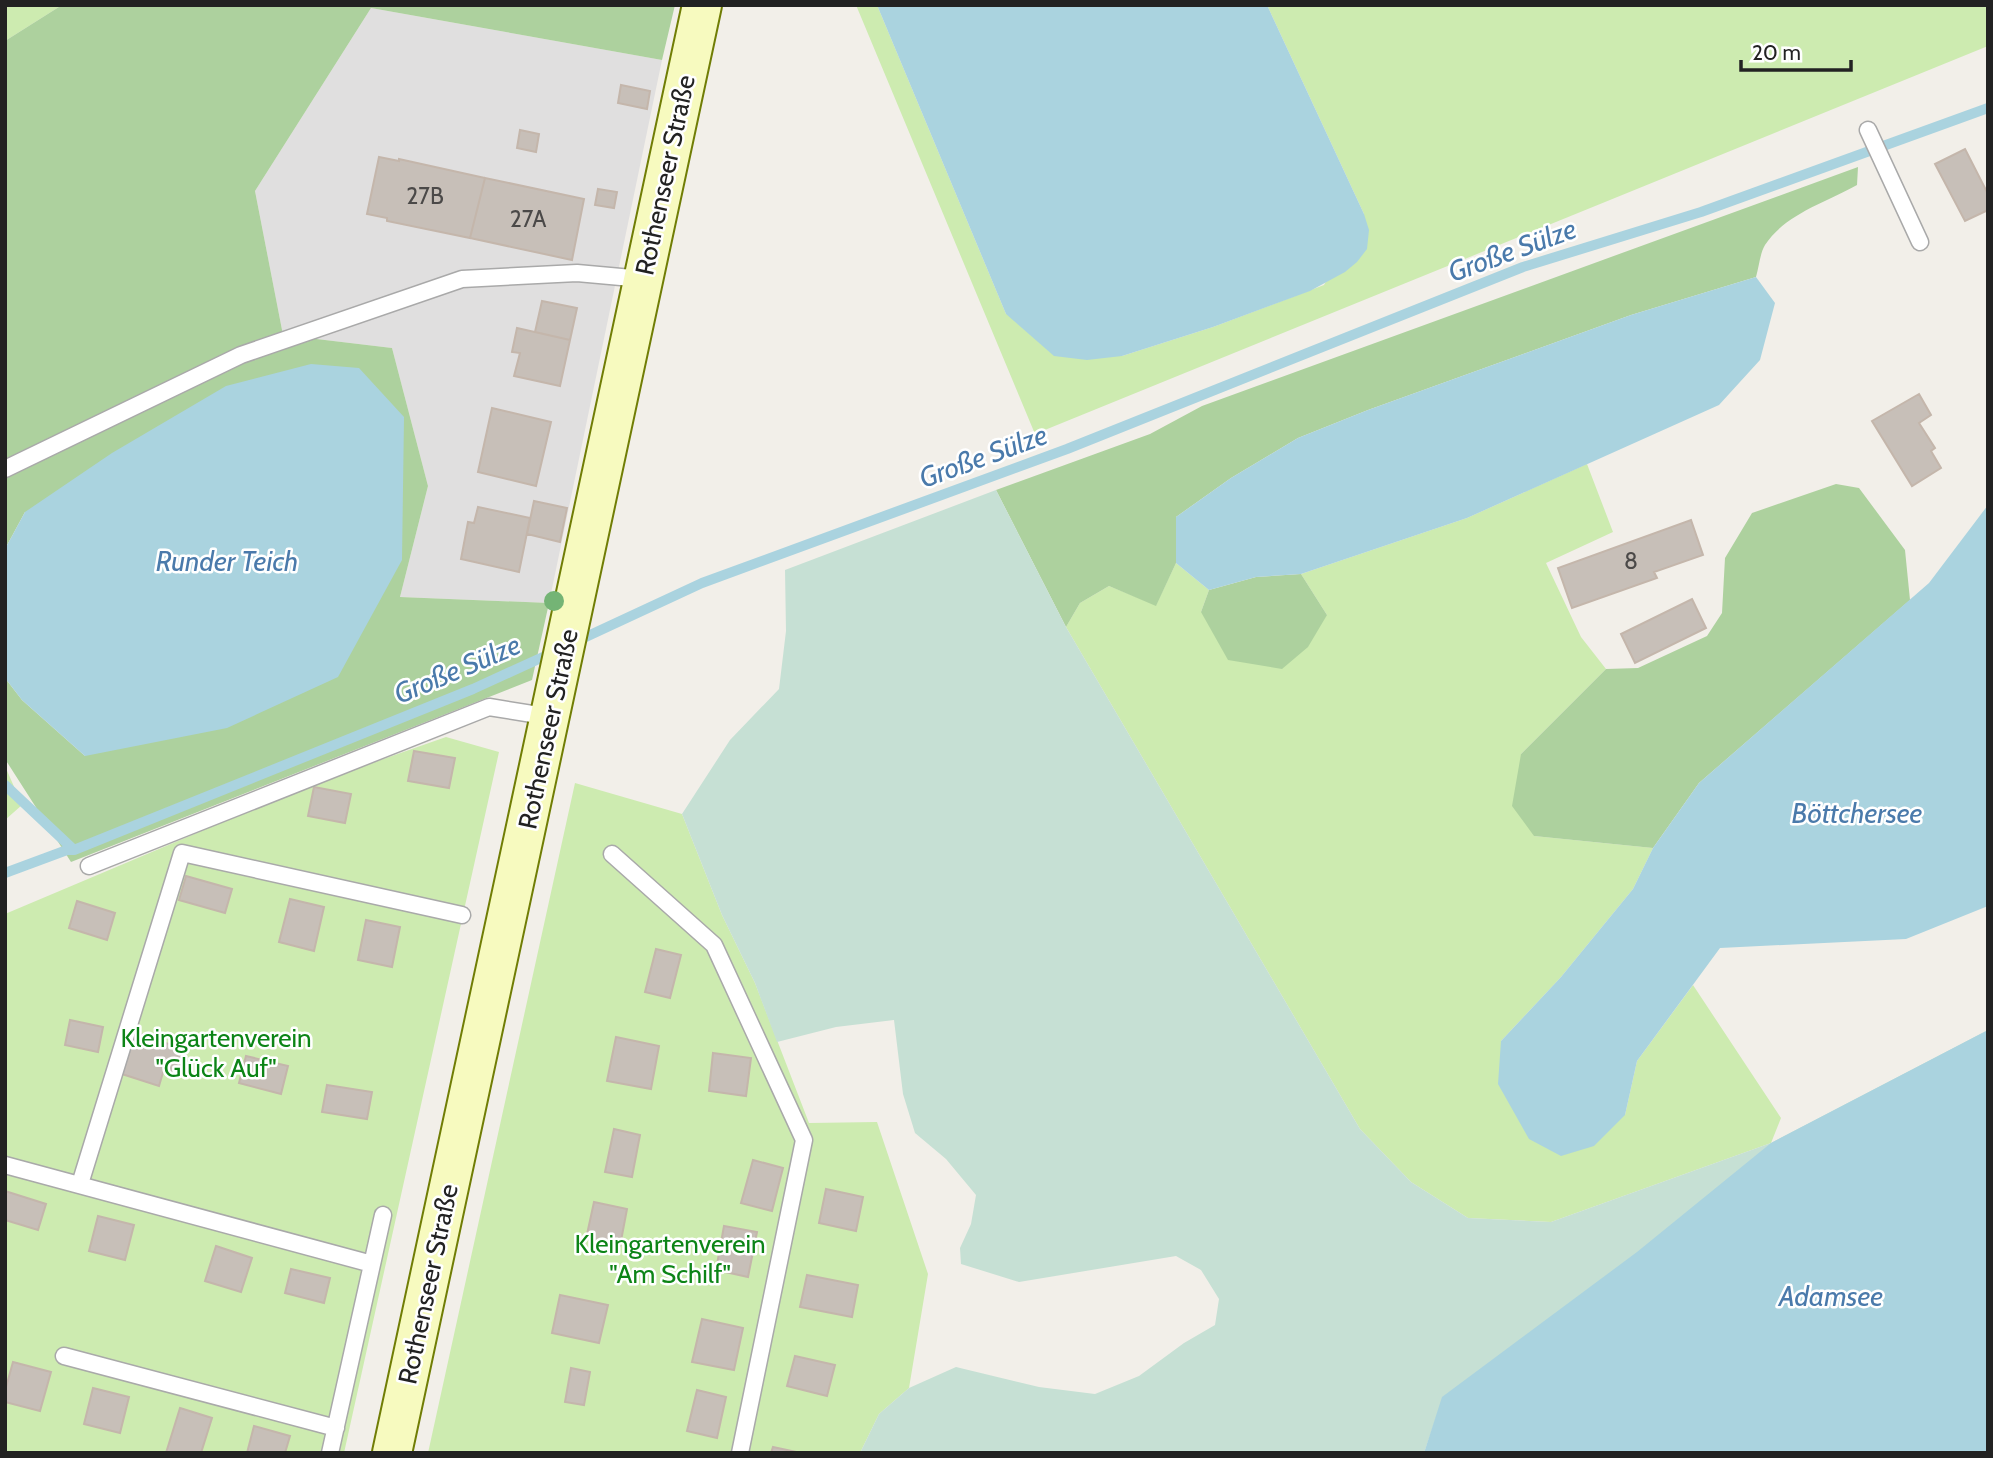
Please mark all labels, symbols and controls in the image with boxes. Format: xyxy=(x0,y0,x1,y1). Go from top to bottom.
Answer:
scale bar xyxy=(1741,28,1851,72)
text: 20 m xyxy=(1752,40,1801,65)
street label: Rothenseer Straße xyxy=(628,72,702,278)
house number: 27B xyxy=(406,182,444,210)
house number: 27A xyxy=(510,205,546,233)
water label: Große Sülze xyxy=(1443,211,1581,289)
water label: Große Sülze xyxy=(914,417,1052,495)
water label: Runder Teich xyxy=(156,544,298,578)
house number: 8 xyxy=(1624,547,1638,575)
street label: Rothenseer Straße xyxy=(511,626,585,832)
water label: Große Sülze xyxy=(389,627,525,711)
water label: Böttchersee xyxy=(1792,796,1923,830)
park label: Kleingartenverein "Glück Auf" xyxy=(121,1022,312,1084)
street label: Rothenseer Straße xyxy=(391,1181,465,1387)
park label: Kleingartenverein "Am Schilf" xyxy=(575,1228,766,1290)
water label: Adamsee xyxy=(1777,1279,1883,1313)

